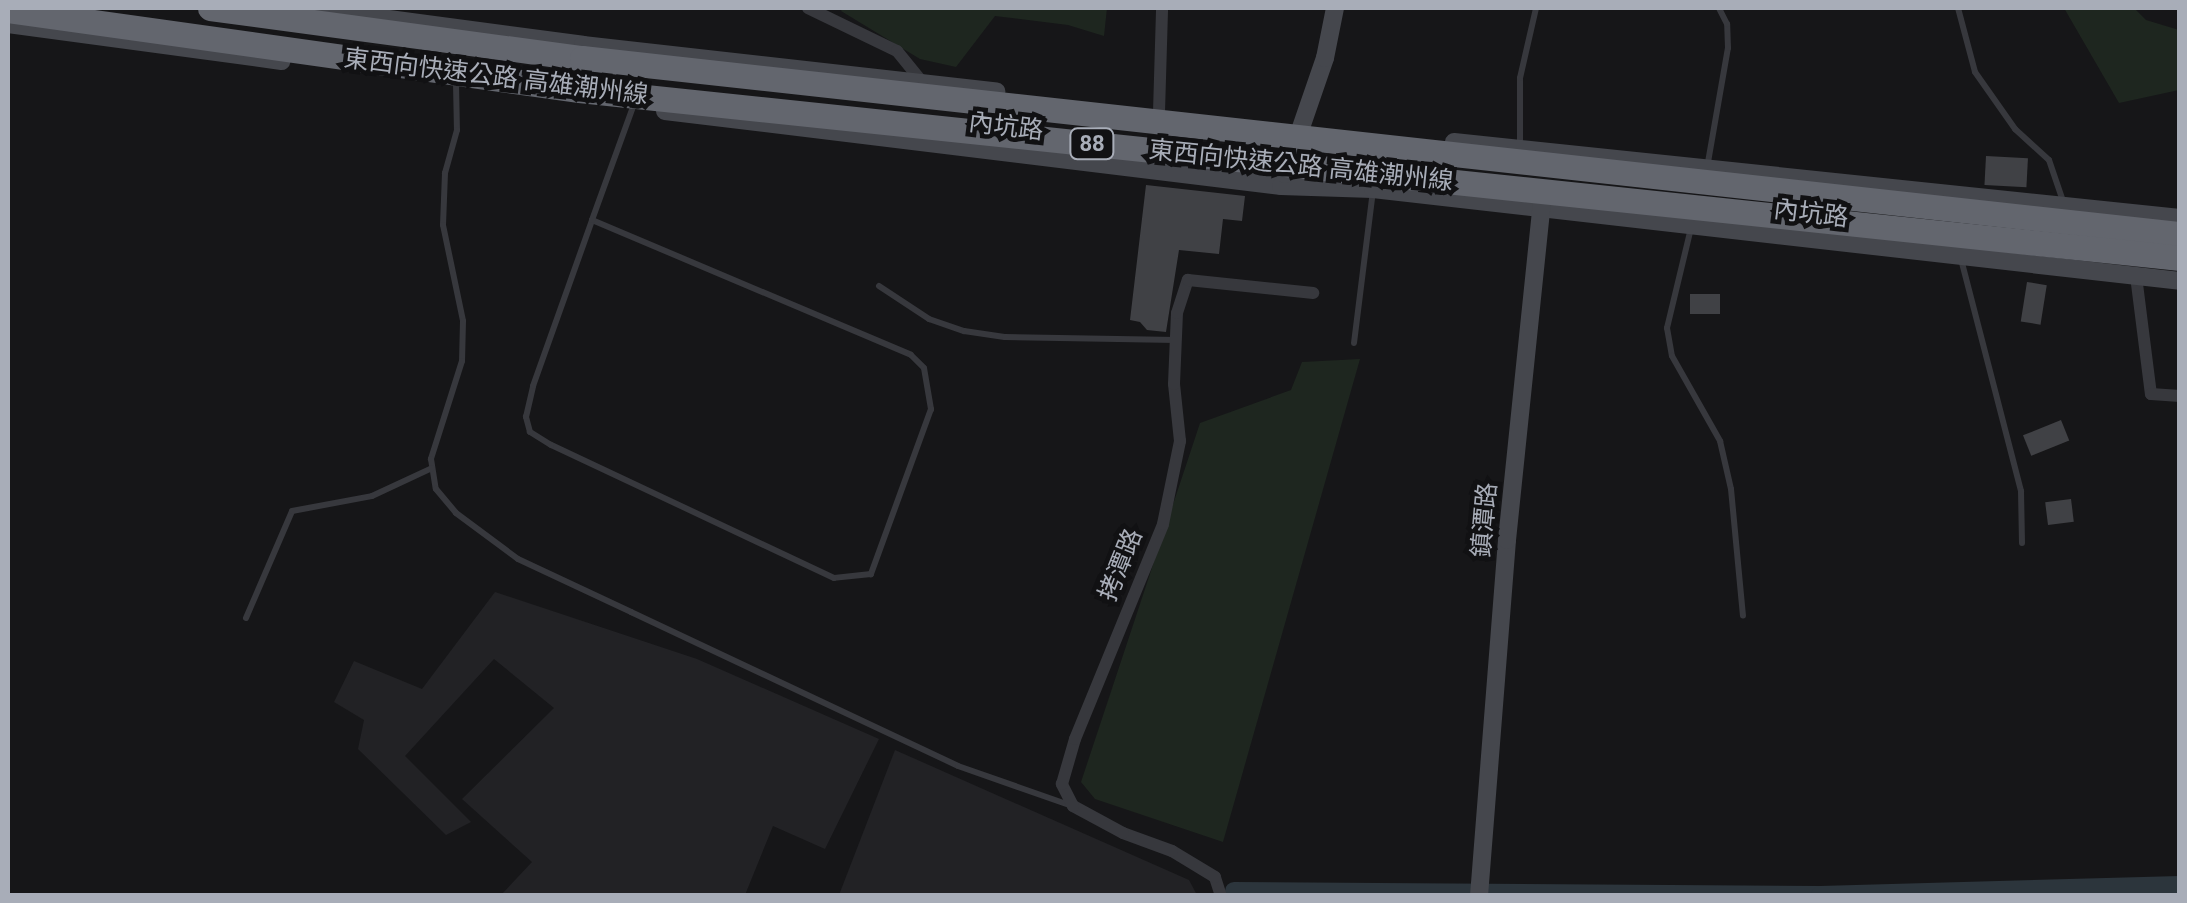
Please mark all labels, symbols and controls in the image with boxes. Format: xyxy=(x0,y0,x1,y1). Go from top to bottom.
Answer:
street label: 東西向快速公路 高雄潮州線 xyxy=(342,43,650,111)
street label: 內坑路 xyxy=(967,108,1045,146)
road number: 88 xyxy=(1067,127,1117,161)
street label: 東西向快速公路 高雄潮州線 xyxy=(1147,135,1455,197)
street label: 內坑路 xyxy=(1772,195,1850,233)
street label: 鎮潭路 xyxy=(1467,481,1503,559)
street label: 拷潭路 xyxy=(1093,525,1149,605)

